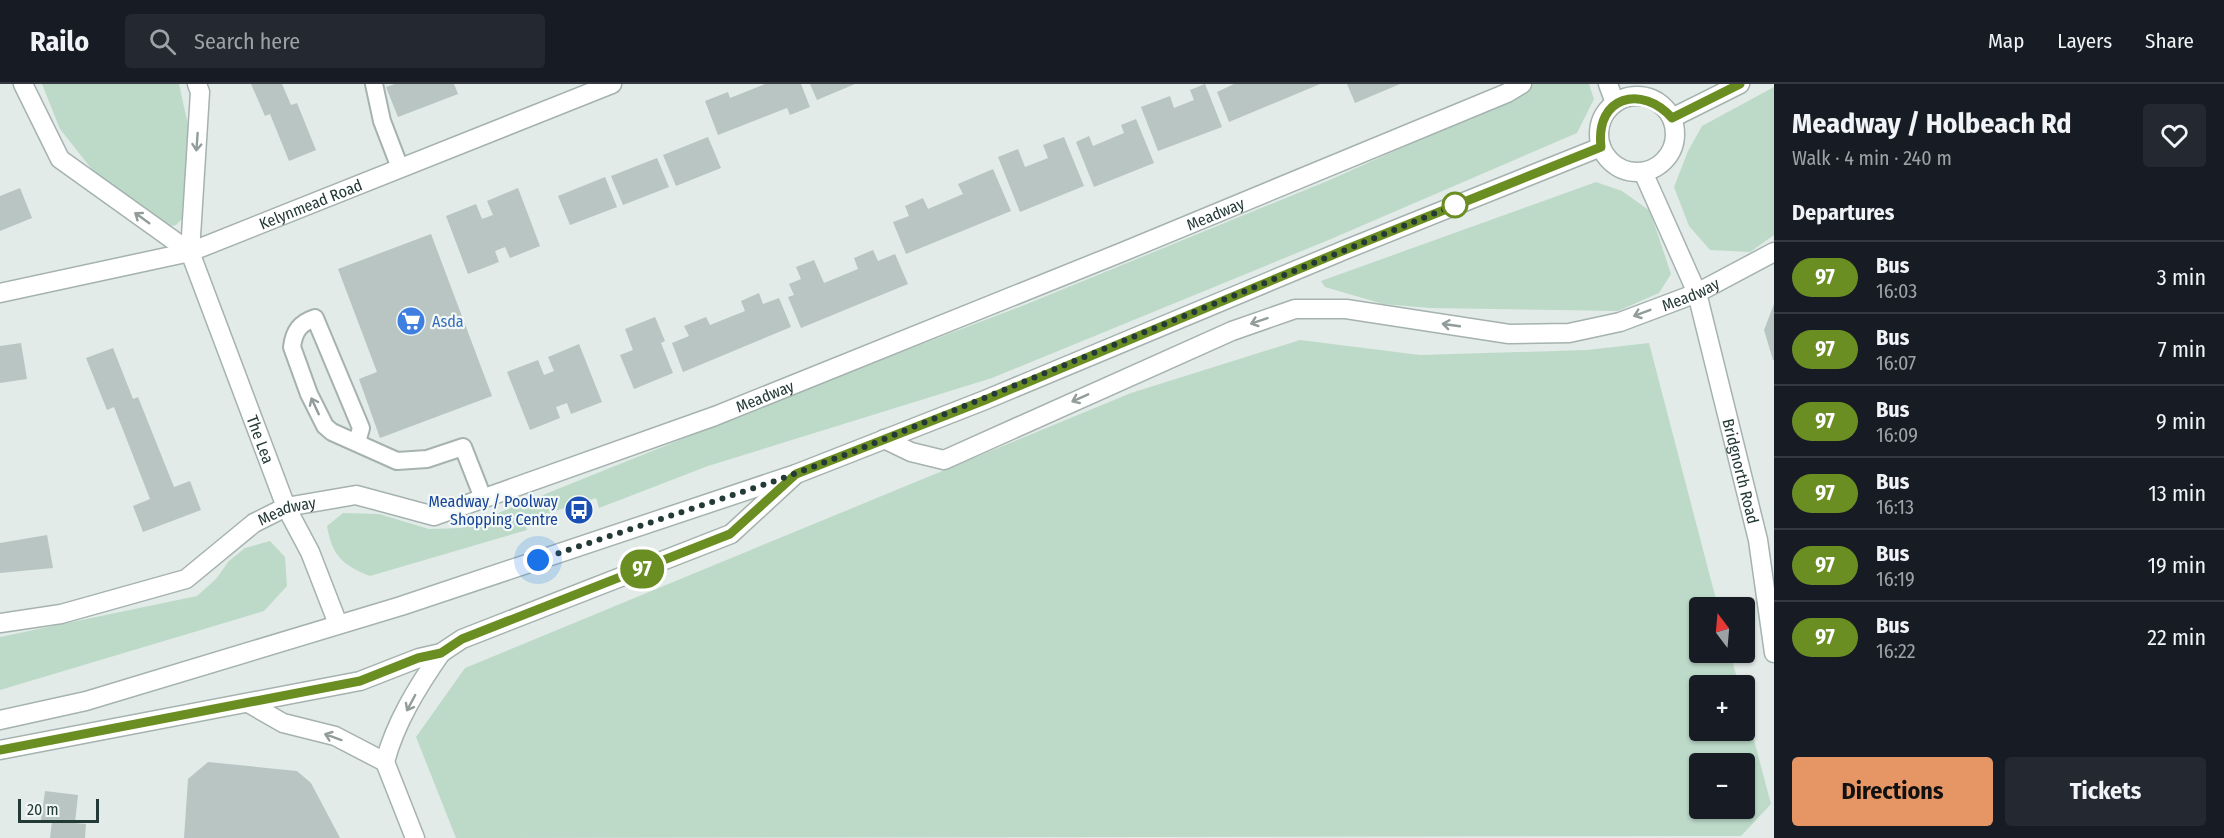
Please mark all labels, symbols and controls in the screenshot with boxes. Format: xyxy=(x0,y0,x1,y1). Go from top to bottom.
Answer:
search box xyxy=(125,14,545,68)
text: Railo xyxy=(30,25,89,58)
icon: search xyxy=(146,25,179,58)
text: Search here xyxy=(194,28,300,55)
text: Map xyxy=(1988,28,2024,54)
text: Layers xyxy=(2057,28,2112,54)
text: Share xyxy=(2145,28,2194,54)
button: heart xyxy=(2143,104,2206,167)
text: Meadway / Holbeach Rd xyxy=(1792,107,2072,140)
one-way arrow xyxy=(191,132,202,151)
text: Walk · 4 min · 240 m xyxy=(1792,146,1952,170)
street label: Kelynmead Road xyxy=(256,175,365,234)
unlabelled marker xyxy=(1442,192,1468,218)
street label: Meadway xyxy=(1184,193,1248,234)
text: Departures xyxy=(1792,199,1894,226)
one-way arrow xyxy=(135,212,151,224)
text: Bus xyxy=(1876,252,1909,279)
text: 97 xyxy=(1815,264,1835,290)
text: 3 min xyxy=(2157,264,2206,291)
street label: Meadway xyxy=(1659,274,1723,315)
text: 16:03 xyxy=(1876,279,1917,303)
supermarket icon: Asda xyxy=(395,305,427,337)
one-way arrow xyxy=(1634,309,1652,320)
place label: Asda xyxy=(432,312,464,331)
one-way arrow xyxy=(1250,317,1269,328)
one-way arrow xyxy=(1441,319,1461,330)
text: Bus xyxy=(1876,324,1909,351)
text: 97 xyxy=(1815,336,1835,362)
text: 7 min xyxy=(2158,336,2206,363)
text: 16:07 xyxy=(1876,351,1916,375)
street label: Meadway xyxy=(733,376,797,417)
one-way arrow xyxy=(1071,393,1089,404)
text: Bus xyxy=(1876,396,1909,423)
one-way arrow xyxy=(309,398,321,416)
text: 97 xyxy=(1815,408,1835,434)
text: 9 min xyxy=(2156,408,2206,435)
street label: The Lea xyxy=(242,413,278,466)
street label: Bridgnorth Road xyxy=(1718,417,1763,526)
text: 16:09 xyxy=(1876,423,1918,447)
text: Bus xyxy=(1876,468,1909,495)
text: 97 xyxy=(1815,480,1835,506)
text: 13 min xyxy=(2148,480,2206,507)
place label: Meadway / Poolway Shopping Centre xyxy=(428,492,559,529)
street label: Meadway xyxy=(255,493,318,530)
bus stop icon: Meadway / Poolway Shopping Centre xyxy=(563,494,595,526)
text: 16:13 xyxy=(1876,495,1914,519)
text: Bus xyxy=(1876,540,1909,567)
your location xyxy=(523,545,553,575)
line badge: 97 xyxy=(615,550,669,588)
text: 97 xyxy=(1815,552,1835,578)
text: 19 min xyxy=(2148,552,2206,579)
text: 97 xyxy=(632,556,652,582)
text: 16:19 xyxy=(1876,567,1915,591)
north arrow xyxy=(1689,597,1755,663)
map controls xyxy=(1689,597,1755,819)
text: Bus xyxy=(1876,612,1909,639)
text: 97 xyxy=(1815,624,1835,650)
text: 22 min xyxy=(2147,624,2206,651)
text: 16:22 xyxy=(1876,639,1916,663)
button: + xyxy=(1689,675,1755,741)
one-way arrow xyxy=(405,694,416,712)
one-way arrow xyxy=(324,730,343,741)
button: − xyxy=(1689,753,1755,819)
button: Directions xyxy=(1792,757,1993,826)
button: Tickets xyxy=(2005,757,2206,826)
scale bar xyxy=(18,796,99,824)
text: 20 m xyxy=(27,800,58,819)

